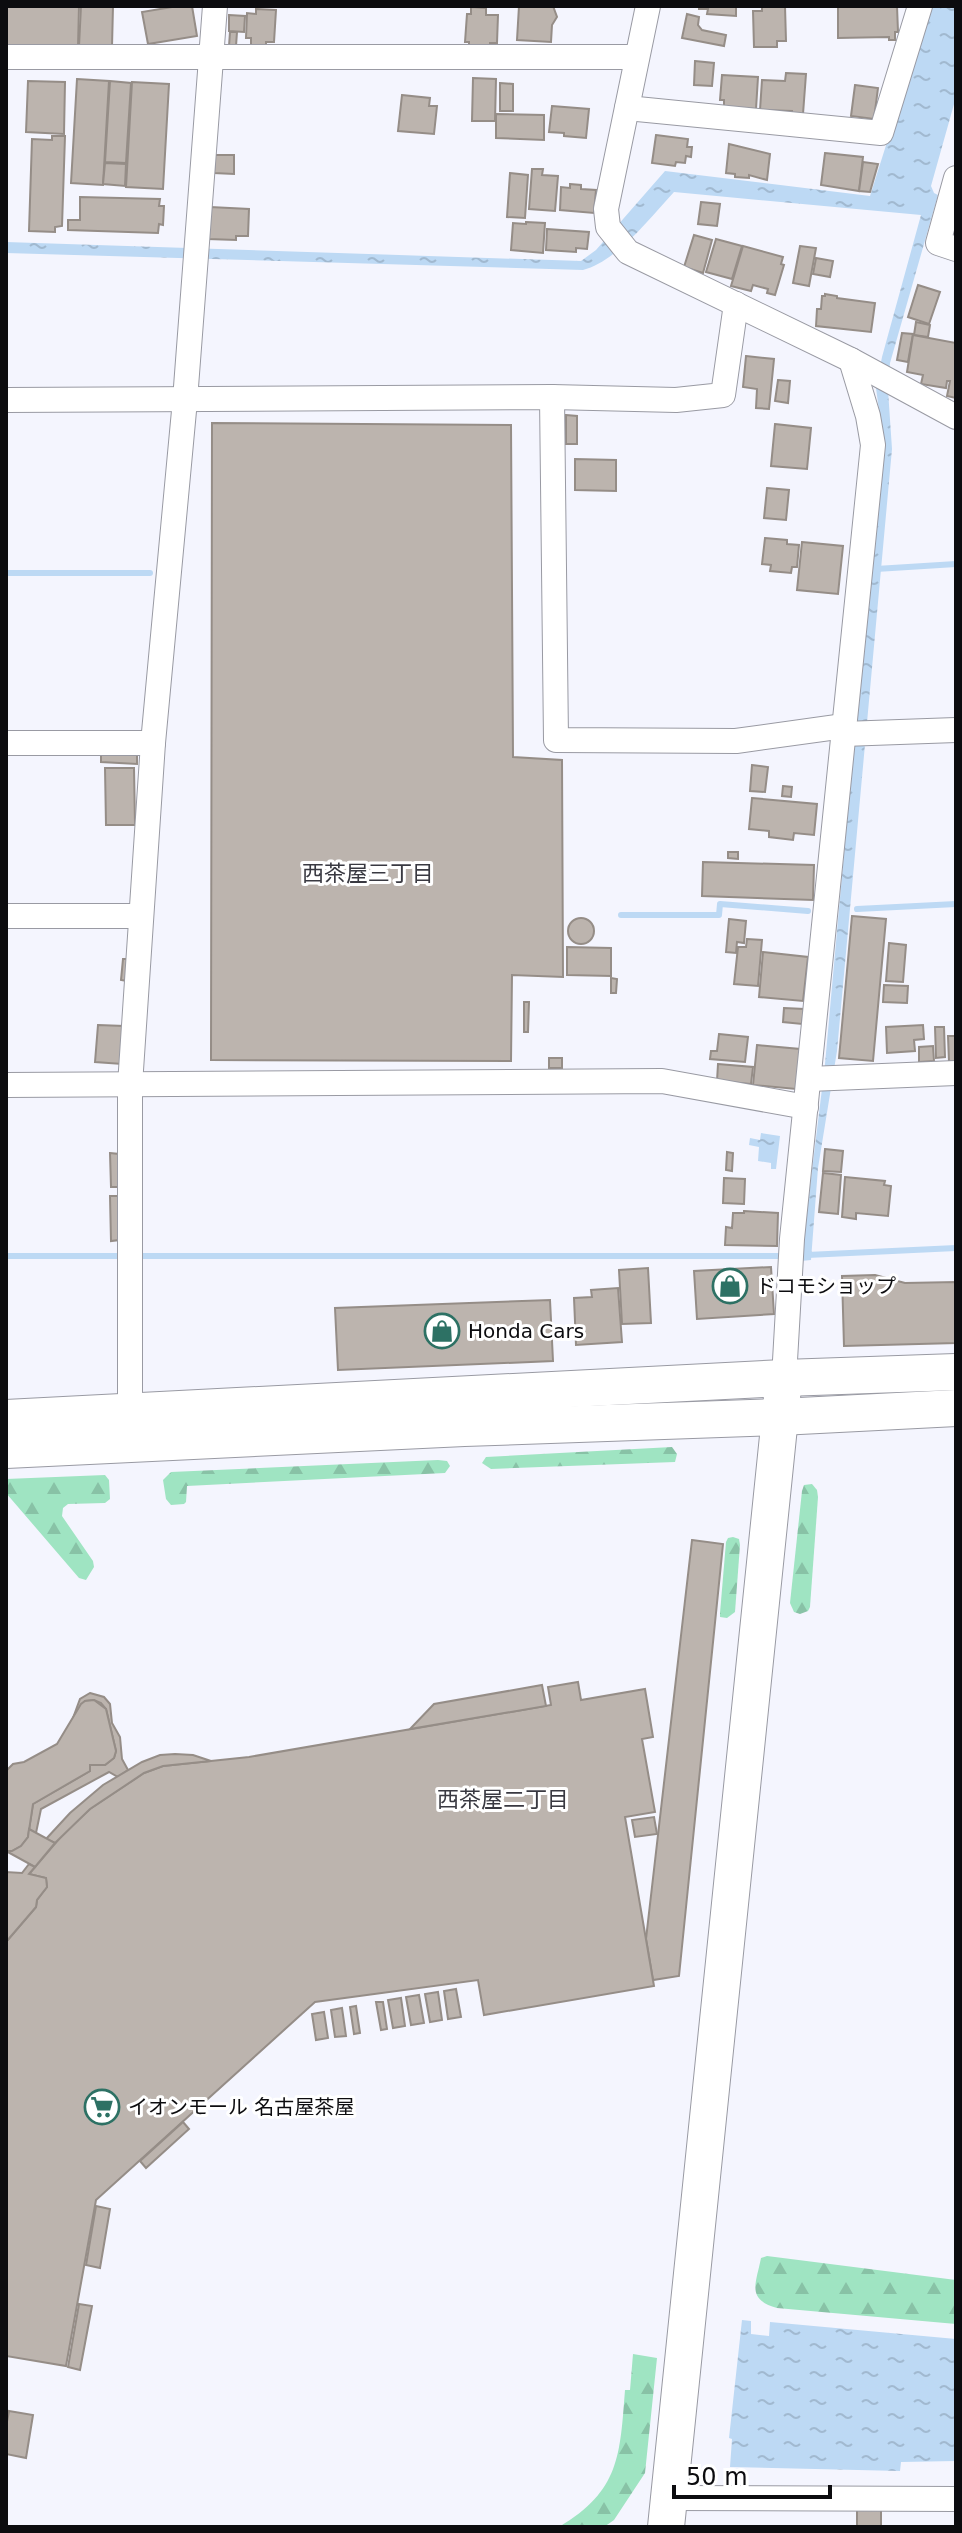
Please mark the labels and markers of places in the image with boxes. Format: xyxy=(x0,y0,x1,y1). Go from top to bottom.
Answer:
shop icon: ドコモショップ xyxy=(711,1267,749,1305)
place label: ドコモショップ xyxy=(756,1274,896,1298)
shop icon: Honda Cars xyxy=(423,1312,461,1350)
place label: Honda Cars xyxy=(468,1319,584,1343)
supermarket icon: イオンモール 名古屋茶屋 xyxy=(83,2088,121,2126)
place label: イオンモール 名古屋茶屋 xyxy=(128,2095,354,2119)

